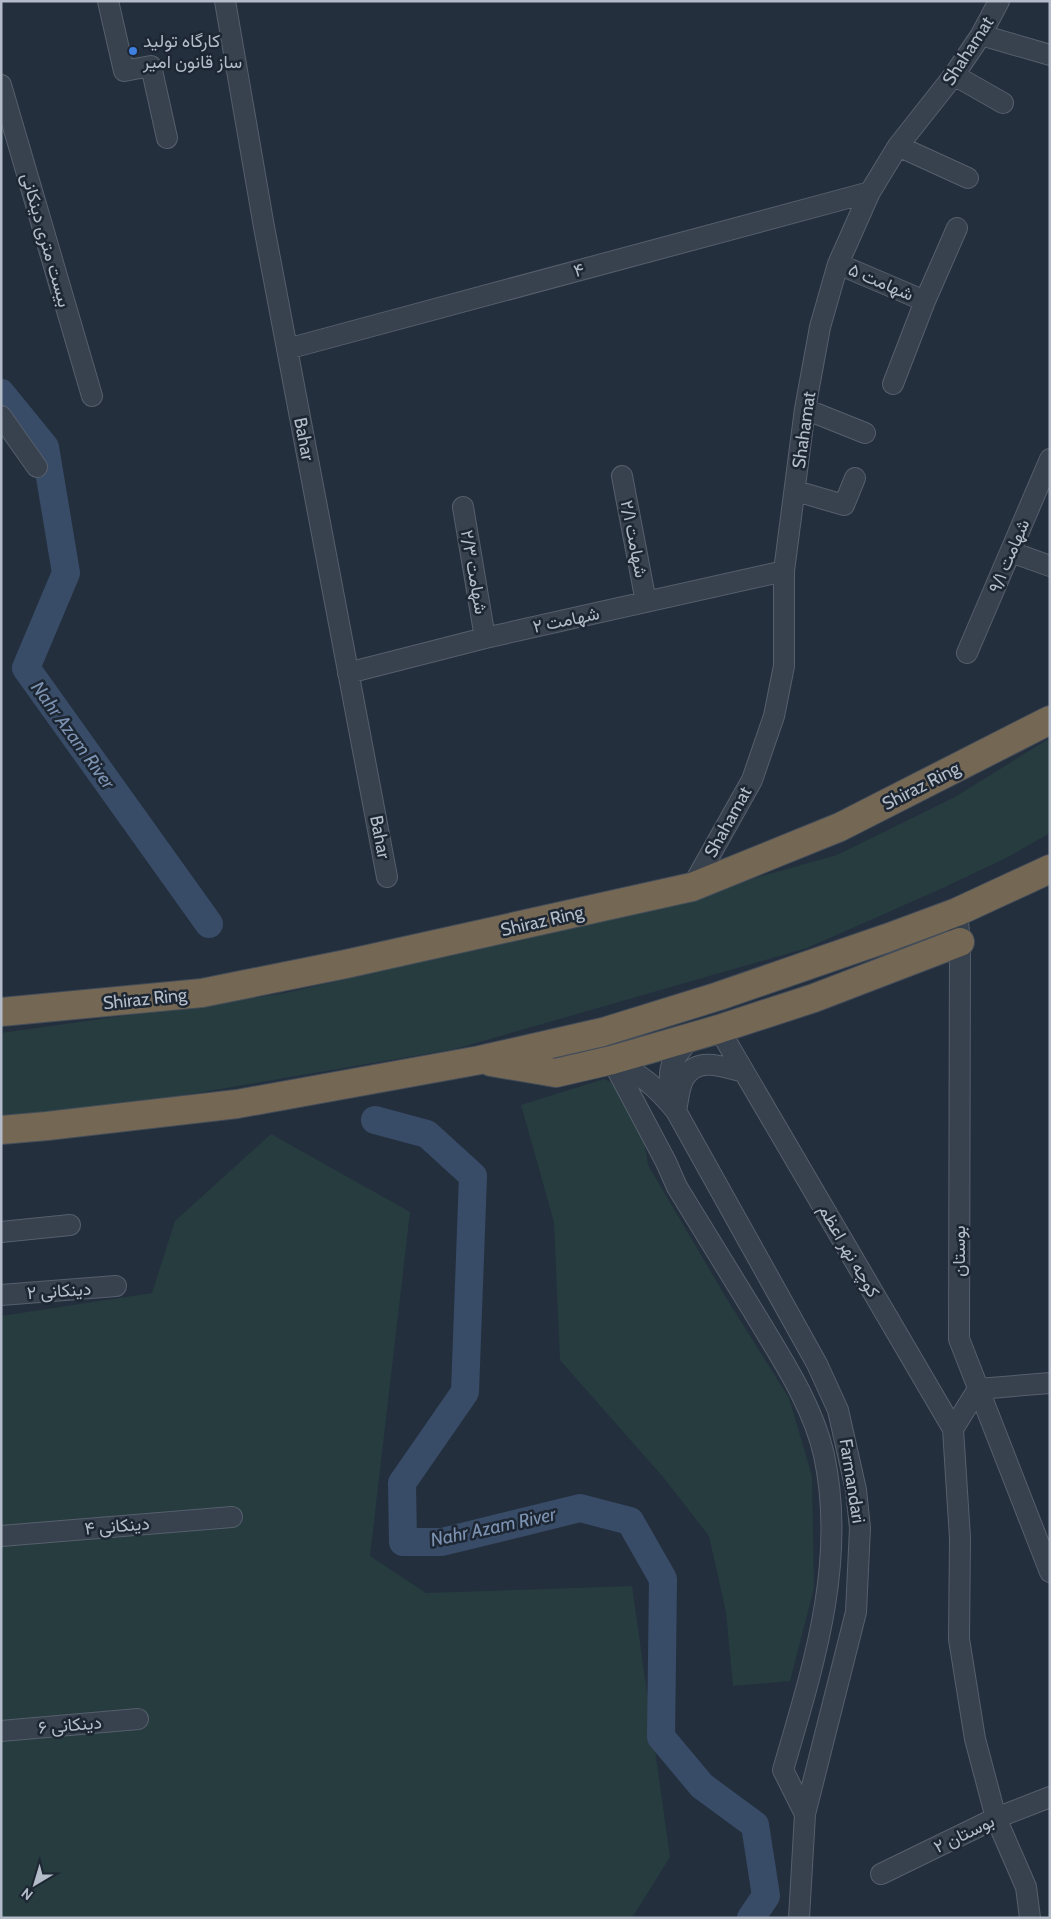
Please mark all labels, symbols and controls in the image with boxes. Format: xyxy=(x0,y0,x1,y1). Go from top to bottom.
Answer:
street label: Shahamat xyxy=(938,13,998,89)
place label: کارگاه تولید ساز قانون امیر xyxy=(142,30,242,73)
marker: کارگاه تولید ساز قانون امیر xyxy=(127,45,139,57)
street label: بیست متری دینکانی xyxy=(16,170,76,310)
street label: ۴ xyxy=(571,258,587,282)
street label: ۵ شهامت xyxy=(845,258,917,306)
street label: Shahamat xyxy=(788,390,820,470)
street label: Bahar xyxy=(289,416,319,463)
street label: ۲/۱ شهامت xyxy=(616,498,652,580)
street label: ۹/۱ شهامت xyxy=(984,516,1034,596)
street label: ۲/۳ شهامت xyxy=(456,528,492,616)
street label: ۲ شهامت xyxy=(531,602,601,638)
water label: Nahr Azam River xyxy=(26,677,120,794)
street label: Shiraz Ring xyxy=(878,757,964,815)
street label: Shahamat xyxy=(700,783,756,861)
street label: Bahar xyxy=(365,814,395,861)
street label: Shiraz Ring xyxy=(498,901,587,941)
street label: Shiraz Ring xyxy=(102,984,189,1014)
street label: کوچه نهر اعظم xyxy=(813,1201,884,1302)
street label: بوستان xyxy=(948,1225,970,1277)
street label: ۲ دینکانی xyxy=(26,1278,92,1304)
street label: Farmandari xyxy=(834,1437,870,1525)
water label: Nahr Azam River xyxy=(428,1502,559,1552)
street label: ۴ دینکانی xyxy=(83,1512,151,1540)
street label: ۶ دینکانی xyxy=(37,1711,103,1739)
street label: ۲ بوستان xyxy=(930,1810,998,1858)
north arrow xyxy=(10,1859,60,1909)
text: N xyxy=(18,1884,36,1904)

